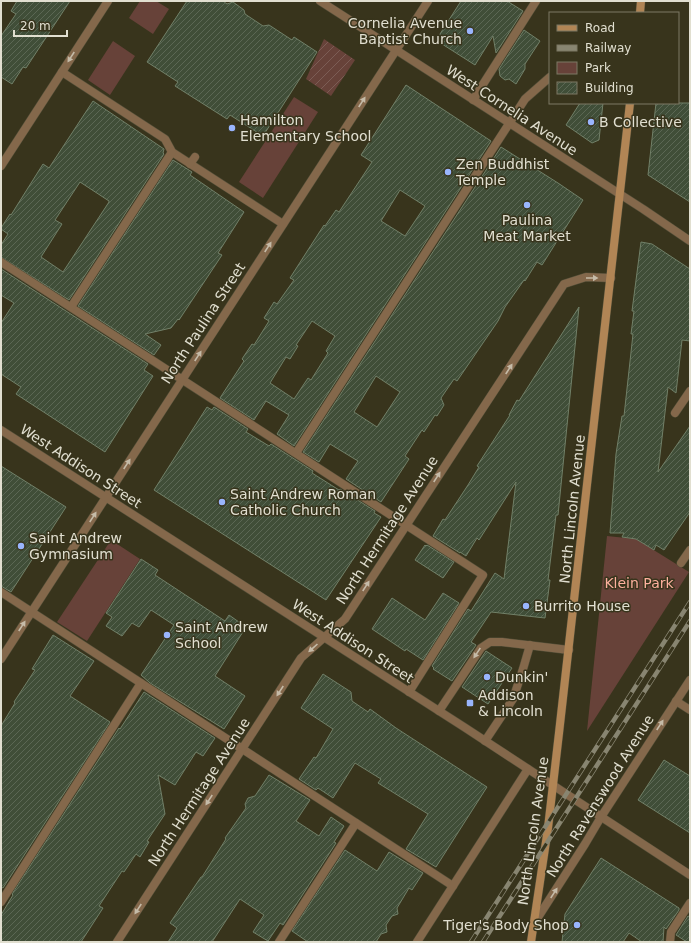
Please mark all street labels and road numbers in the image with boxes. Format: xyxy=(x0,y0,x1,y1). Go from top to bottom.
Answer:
street label: West Cornelia Avenue xyxy=(443,62,581,158)
street label: North Paulina Street xyxy=(158,259,248,387)
street label: West Addison Street xyxy=(17,421,145,512)
street label: North Lincoln Avenue xyxy=(556,434,588,584)
street label: North Hermitage Avenue xyxy=(333,453,441,607)
street label: West Addison Street xyxy=(289,596,417,687)
street label: North Ravenswood Avenue xyxy=(543,712,657,880)
street label: North Hermitage Avenue xyxy=(145,715,253,869)
street label: North Lincoln Avenue xyxy=(515,756,551,906)

